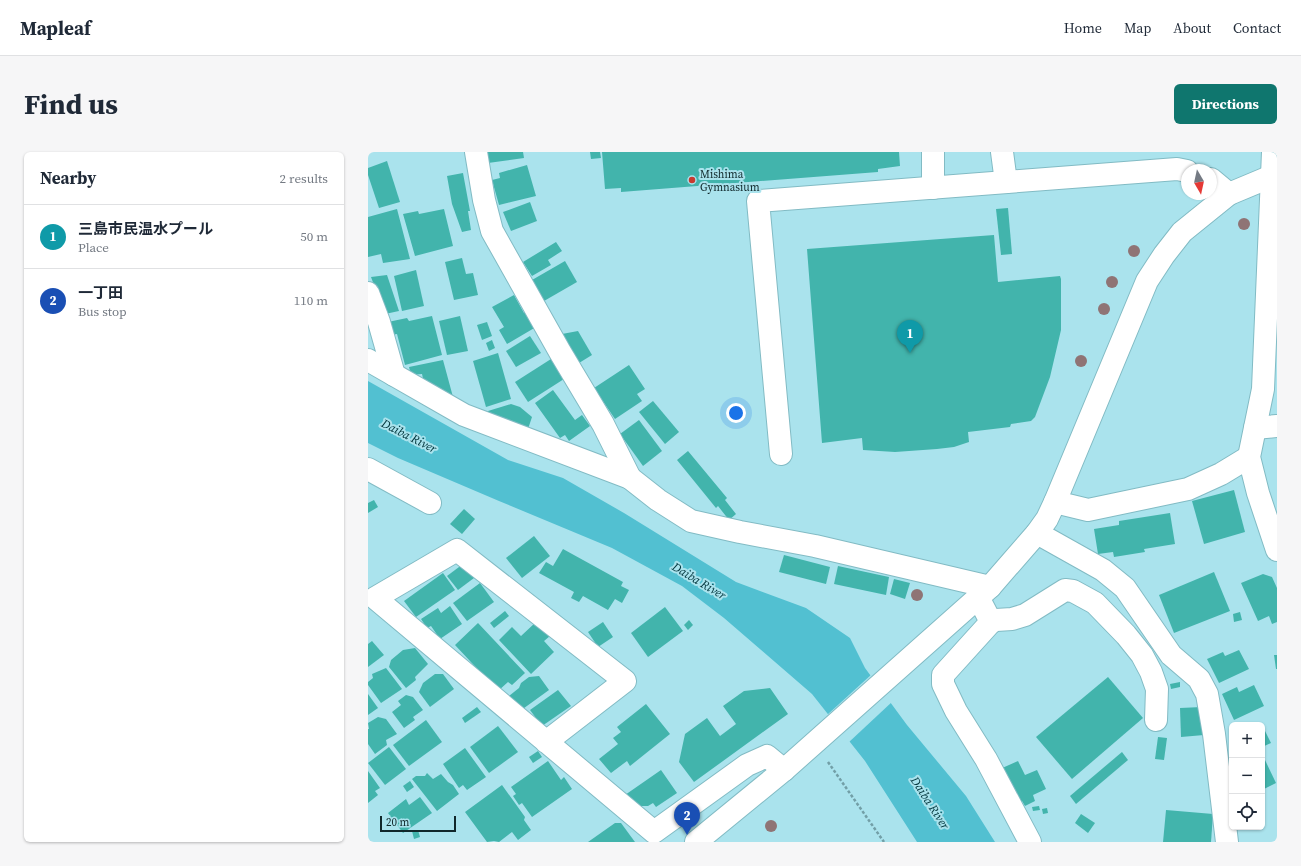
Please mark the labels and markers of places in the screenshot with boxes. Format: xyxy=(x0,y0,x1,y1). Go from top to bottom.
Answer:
place label: Mishima Gymnasium xyxy=(700,167,760,195)
marker: Mishima Gymnasium xyxy=(687,175,697,185)
pin: 1 xyxy=(897,320,923,353)
pin: 2 xyxy=(674,802,700,835)

